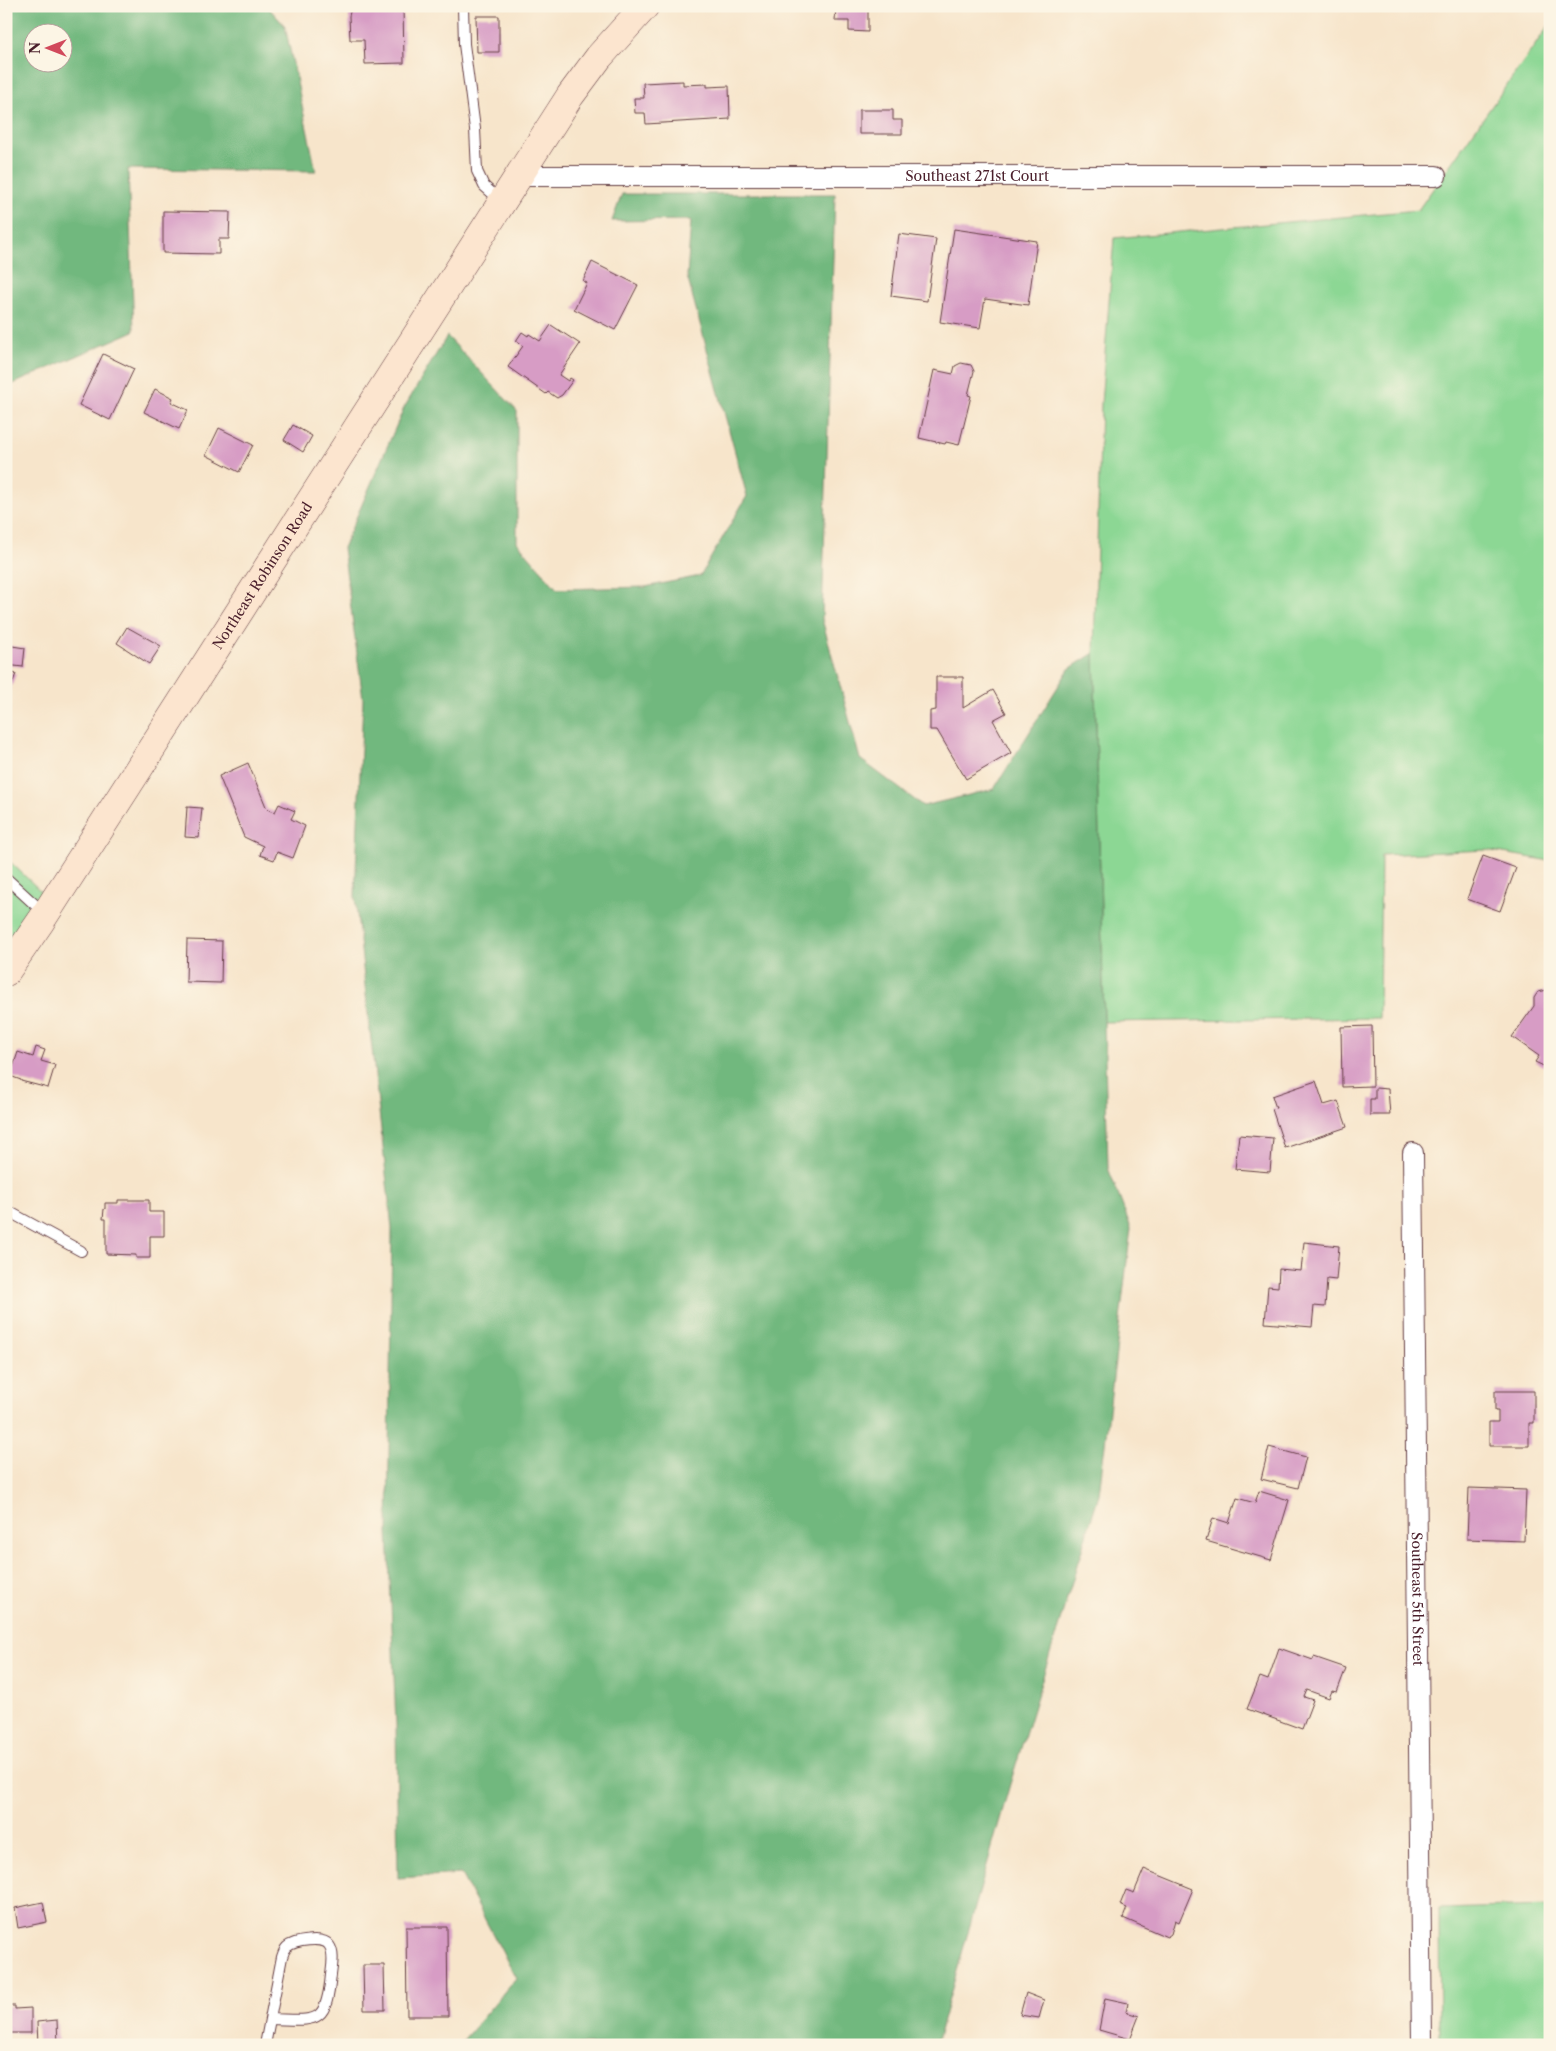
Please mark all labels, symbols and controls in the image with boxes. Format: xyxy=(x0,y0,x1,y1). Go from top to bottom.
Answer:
north arrow xyxy=(22,22,72,72)
text: N xyxy=(26,42,44,54)
street label: Southeast 271st Court xyxy=(905,167,1049,185)
street label: Northeast Robinson Road xyxy=(209,498,316,653)
street label: Southeast 5th Street xyxy=(1408,1532,1427,1666)

